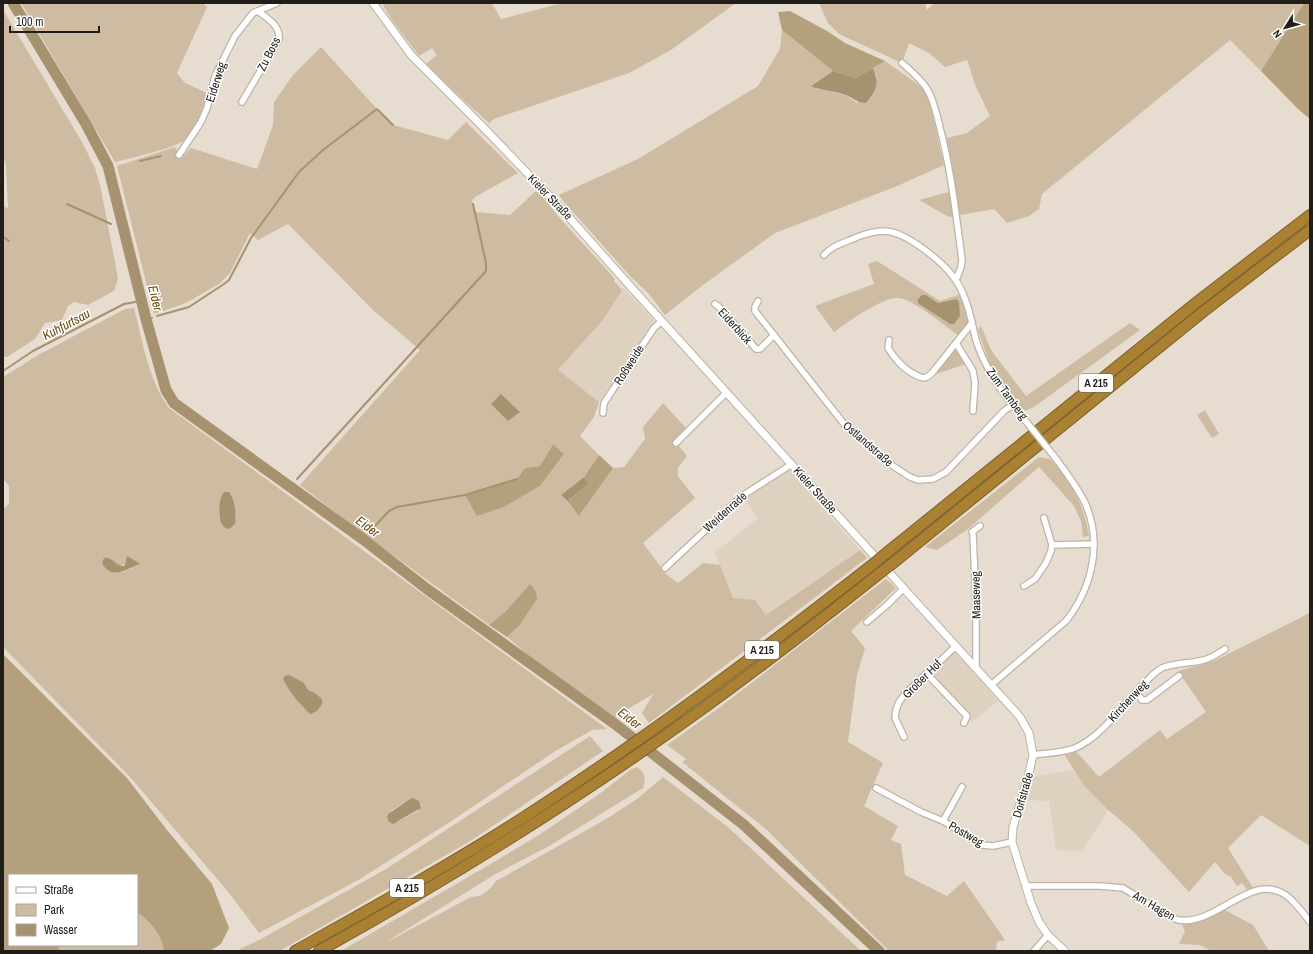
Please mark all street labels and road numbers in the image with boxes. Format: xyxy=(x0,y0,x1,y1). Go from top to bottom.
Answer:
street label: Zu Boss xyxy=(254,34,284,74)
street label: Eiderweg xyxy=(202,59,230,104)
street label: Kieler Straße xyxy=(524,171,576,223)
street label: Eiderblick xyxy=(714,304,756,348)
street label: Roßweide xyxy=(610,342,648,388)
street label: Zum Tamberg xyxy=(983,365,1032,424)
road number: A 215 xyxy=(1079,374,1113,392)
street label: Ostlandstraße xyxy=(839,418,897,470)
street label: Kieler Straße xyxy=(790,463,840,517)
street label: Weidenrade xyxy=(700,488,750,536)
street label: Maaseweg xyxy=(968,571,984,619)
road number: A 215 xyxy=(745,641,779,659)
street label: Großer Hof xyxy=(899,656,945,702)
street label: Kirchenweg xyxy=(1104,676,1152,725)
street label: Dorfstraße xyxy=(1009,770,1037,820)
street label: Postweg xyxy=(946,818,987,851)
road number: A 215 xyxy=(390,879,424,897)
street label: Am Hagen xyxy=(1129,887,1178,925)

